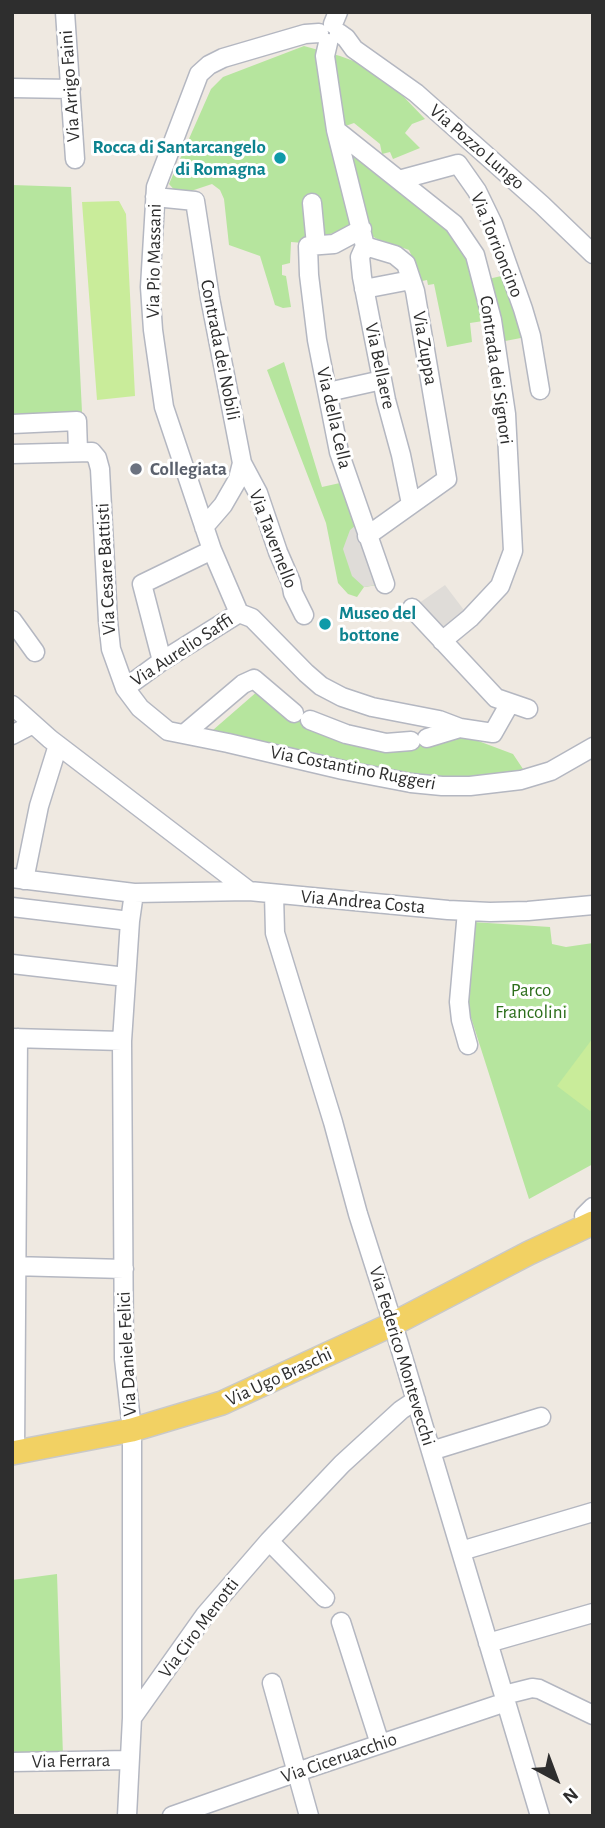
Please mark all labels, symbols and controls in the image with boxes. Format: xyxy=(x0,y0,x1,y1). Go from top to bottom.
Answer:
street label: Via Arrigo Faini xyxy=(55,29,85,143)
street label: Via Pozzo Lungo xyxy=(425,99,529,195)
place label: Rocca di Santarcangelo di Romagna xyxy=(93,136,266,180)
marker: Rocca di Santarcangelo di Romagna xyxy=(272,150,288,166)
street label: Via Torrioncino xyxy=(466,189,528,301)
street label: Via Pio Massani xyxy=(142,203,166,319)
street label: Contrada dei Nobili xyxy=(195,278,245,422)
street label: Contrada dei Signori xyxy=(474,294,518,446)
street label: Via Zuppa xyxy=(407,309,443,387)
street label: Via Bellaere xyxy=(360,321,400,411)
street label: Via della Cella xyxy=(311,365,357,471)
place label: Collegiata xyxy=(150,458,227,480)
marker: Collegiata xyxy=(128,461,144,477)
street label: Via Tavernello xyxy=(244,486,302,592)
street label: Via Cesare Battisti xyxy=(91,502,121,636)
place label: Museo del bottone xyxy=(339,602,416,646)
street label: Via Aurelio Saffi xyxy=(127,608,237,692)
marker: Museo del bottone xyxy=(317,616,333,632)
street label: Via Costantino Ruggeri xyxy=(268,741,438,795)
street label: Via Andrea Costa xyxy=(300,885,426,919)
park label: Parco Francolini xyxy=(495,979,567,1023)
street label: Via Federico Montevecchi xyxy=(364,1264,440,1448)
street label: Via Daniele Felici xyxy=(112,1291,142,1417)
street label: Via Ugo Braschi xyxy=(222,1342,336,1412)
street label: Via Ciro Menotti xyxy=(154,1573,244,1683)
street label: Via Ciceruacchio xyxy=(278,1728,400,1788)
north arrow xyxy=(521,1744,591,1814)
street label: Via Ferrara xyxy=(31,1749,111,1773)
text: N xyxy=(559,1784,581,1807)

